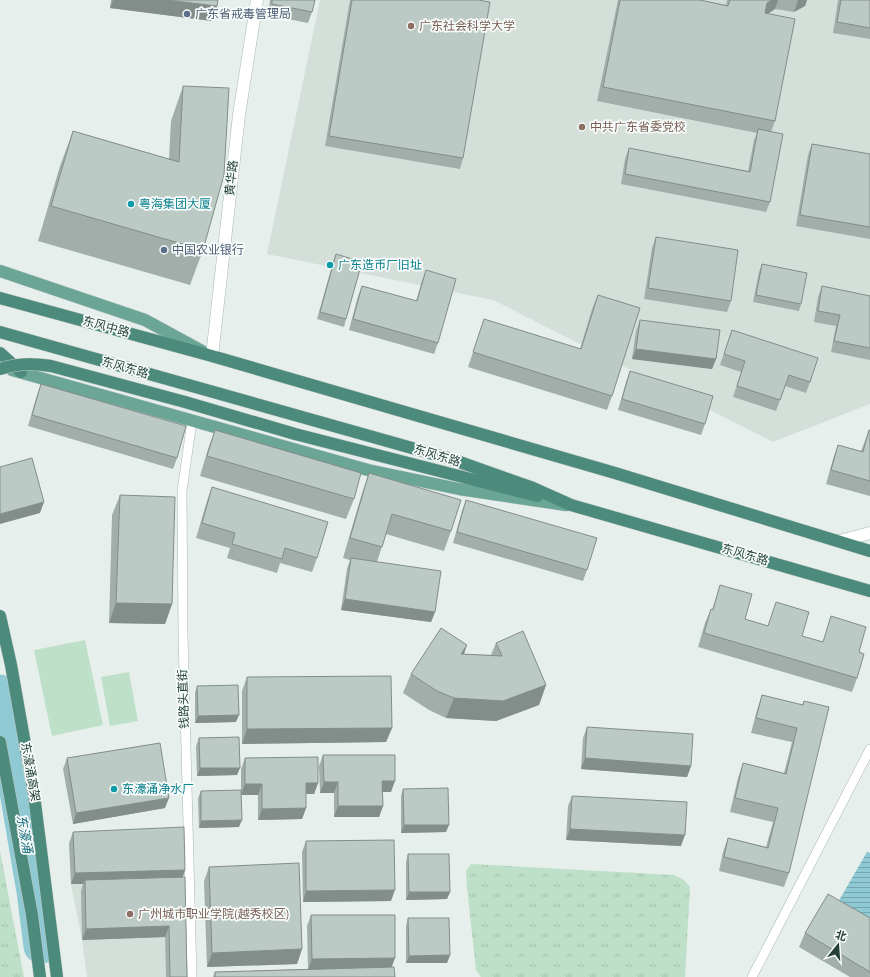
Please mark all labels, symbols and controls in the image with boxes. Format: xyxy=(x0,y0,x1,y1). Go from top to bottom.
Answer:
place label: 广东省戒毒管理局 xyxy=(195,6,291,23)
marker: 广东省戒毒管理局 xyxy=(182,9,192,19)
place label: 广东社会科学大学 xyxy=(419,18,515,35)
marker: 广东社会科学大学 xyxy=(406,21,416,31)
place label: 中共广东省委党校 xyxy=(590,119,686,136)
marker: 中共广东省委党校 xyxy=(577,122,587,132)
street label: 黄华路 xyxy=(222,159,242,197)
place label: 粤海集团大厦 xyxy=(139,196,211,213)
marker: 粤海集团大厦 xyxy=(126,199,136,209)
place label: 中国农业银行 xyxy=(172,242,244,259)
marker: 中国农业银行 xyxy=(159,245,169,255)
place label: 广东造币厂旧址 xyxy=(338,257,422,274)
marker: 广东造币厂旧址 xyxy=(325,260,335,270)
street label: 东风中路 xyxy=(81,313,131,341)
street label: 东风东路 xyxy=(100,353,150,383)
street label: 东风东路 xyxy=(412,441,462,471)
street label: 东风东路 xyxy=(720,540,770,570)
street label: 钱路头直街 xyxy=(174,669,194,729)
street label: 东濠涌高架 xyxy=(16,741,44,803)
place label: 东濠涌净水厂 xyxy=(122,781,194,798)
marker: 东濠涌净水厂 xyxy=(109,784,119,794)
water label: 东濠涌 xyxy=(12,813,37,857)
place label: 广州城市职业学院(越秀校区) xyxy=(138,906,289,923)
marker: 广州城市职业学院(越秀校区) xyxy=(125,909,135,919)
north arrow xyxy=(818,925,858,965)
text: 北 xyxy=(833,927,848,945)

